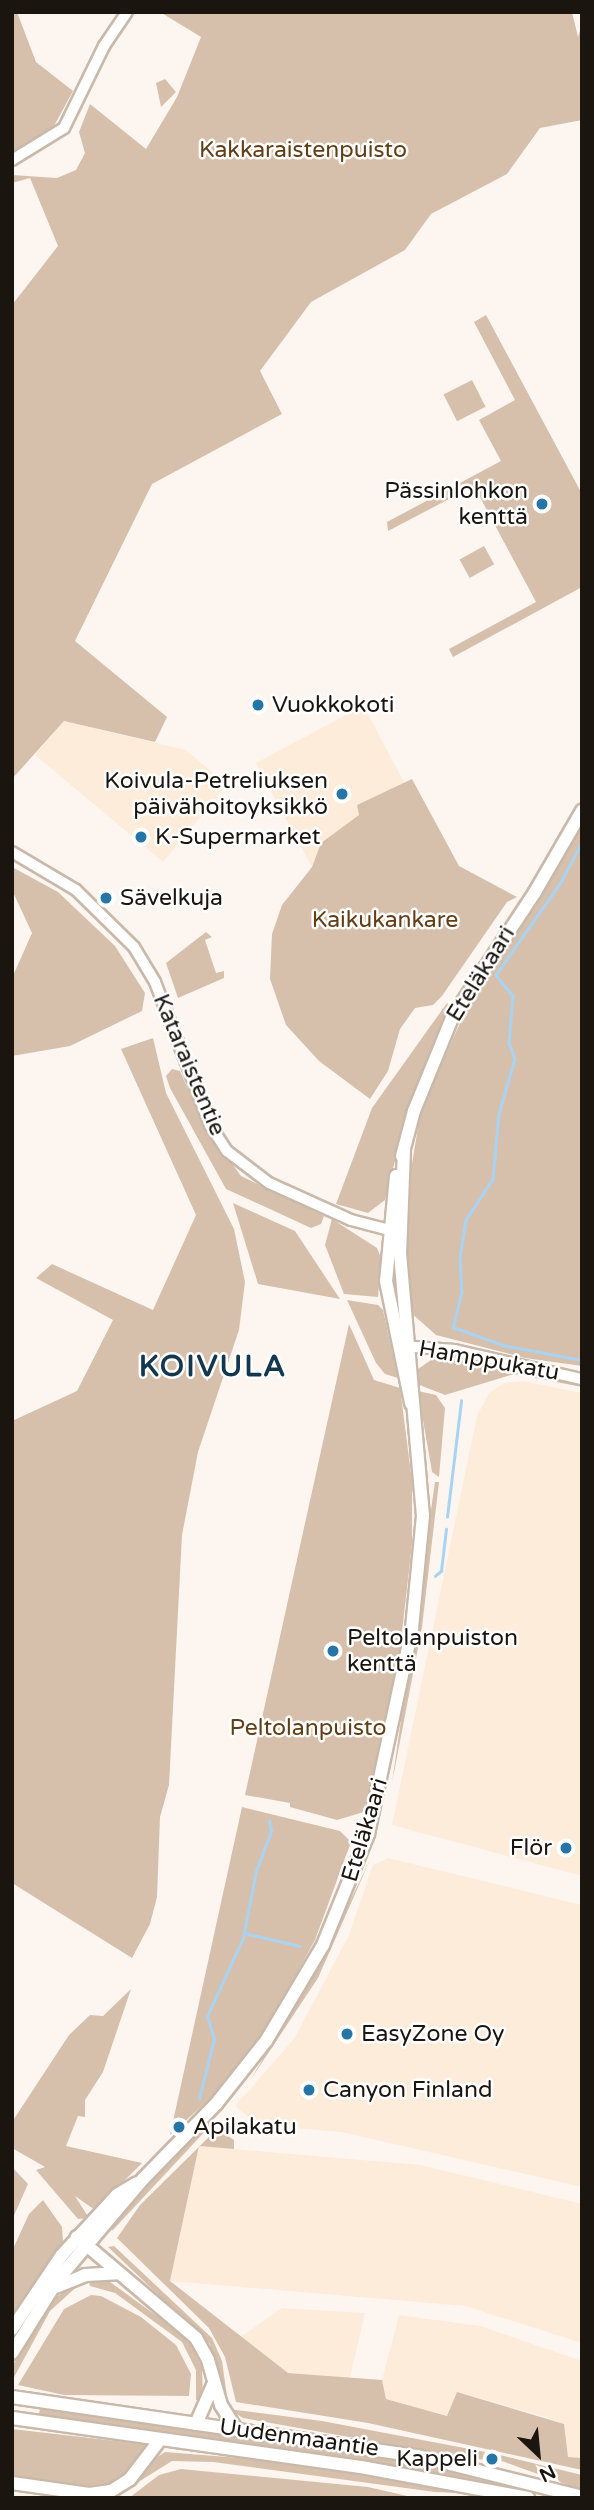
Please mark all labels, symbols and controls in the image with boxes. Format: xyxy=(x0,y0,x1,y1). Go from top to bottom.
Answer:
park label: Kakkaraistenpuisto xyxy=(199,136,407,164)
place label: Pässinlohkon kenttä xyxy=(384,477,528,531)
marker: Pässinlohkon kenttä xyxy=(534,496,550,512)
place label: Vuokkokoti xyxy=(272,691,395,719)
marker: Vuokkokoti xyxy=(250,697,266,713)
place label: Koivula-Petreliuksen päivähoitoyksikkö xyxy=(104,767,328,821)
marker: Koivula-Petreliuksen päivähoitoyksikkö xyxy=(334,786,350,802)
place label: K-Supermarket xyxy=(155,823,321,851)
marker: K-Supermarket xyxy=(133,829,149,845)
place label: Sävelkuja xyxy=(120,884,223,912)
marker: Sävelkuja xyxy=(98,890,114,906)
park label: Kaikukankare xyxy=(312,906,458,934)
street label: Eteläkaari xyxy=(441,921,521,1027)
street label: Kataraistentie xyxy=(147,990,231,1140)
street label: Hamppukatu xyxy=(417,1335,561,1387)
district label: KOIVULA xyxy=(140,1349,286,1385)
place label: Peltolanpuiston kenttä xyxy=(347,1624,518,1678)
marker: Peltolanpuiston kenttä xyxy=(325,1643,341,1659)
park label: Peltolanpuisto xyxy=(230,1714,386,1742)
street label: Eteläkaari xyxy=(336,1775,394,1885)
place label: Flör xyxy=(510,1834,552,1862)
marker: Flör xyxy=(558,1840,574,1856)
place label: EasyZone Oy xyxy=(361,2020,504,2048)
marker: EasyZone Oy xyxy=(339,2026,355,2042)
place label: Canyon Finland xyxy=(323,2076,493,2104)
marker: Canyon Finland xyxy=(301,2082,317,2098)
place label: Apilakatu xyxy=(193,2113,297,2141)
marker: Apilakatu xyxy=(171,2119,187,2135)
street label: Uudenmaantie xyxy=(217,2413,381,2463)
north arrow xyxy=(503,2419,573,2489)
place label: Kappeli xyxy=(396,2445,478,2473)
marker: Kappeli xyxy=(484,2451,500,2467)
text: N xyxy=(536,2460,559,2486)

